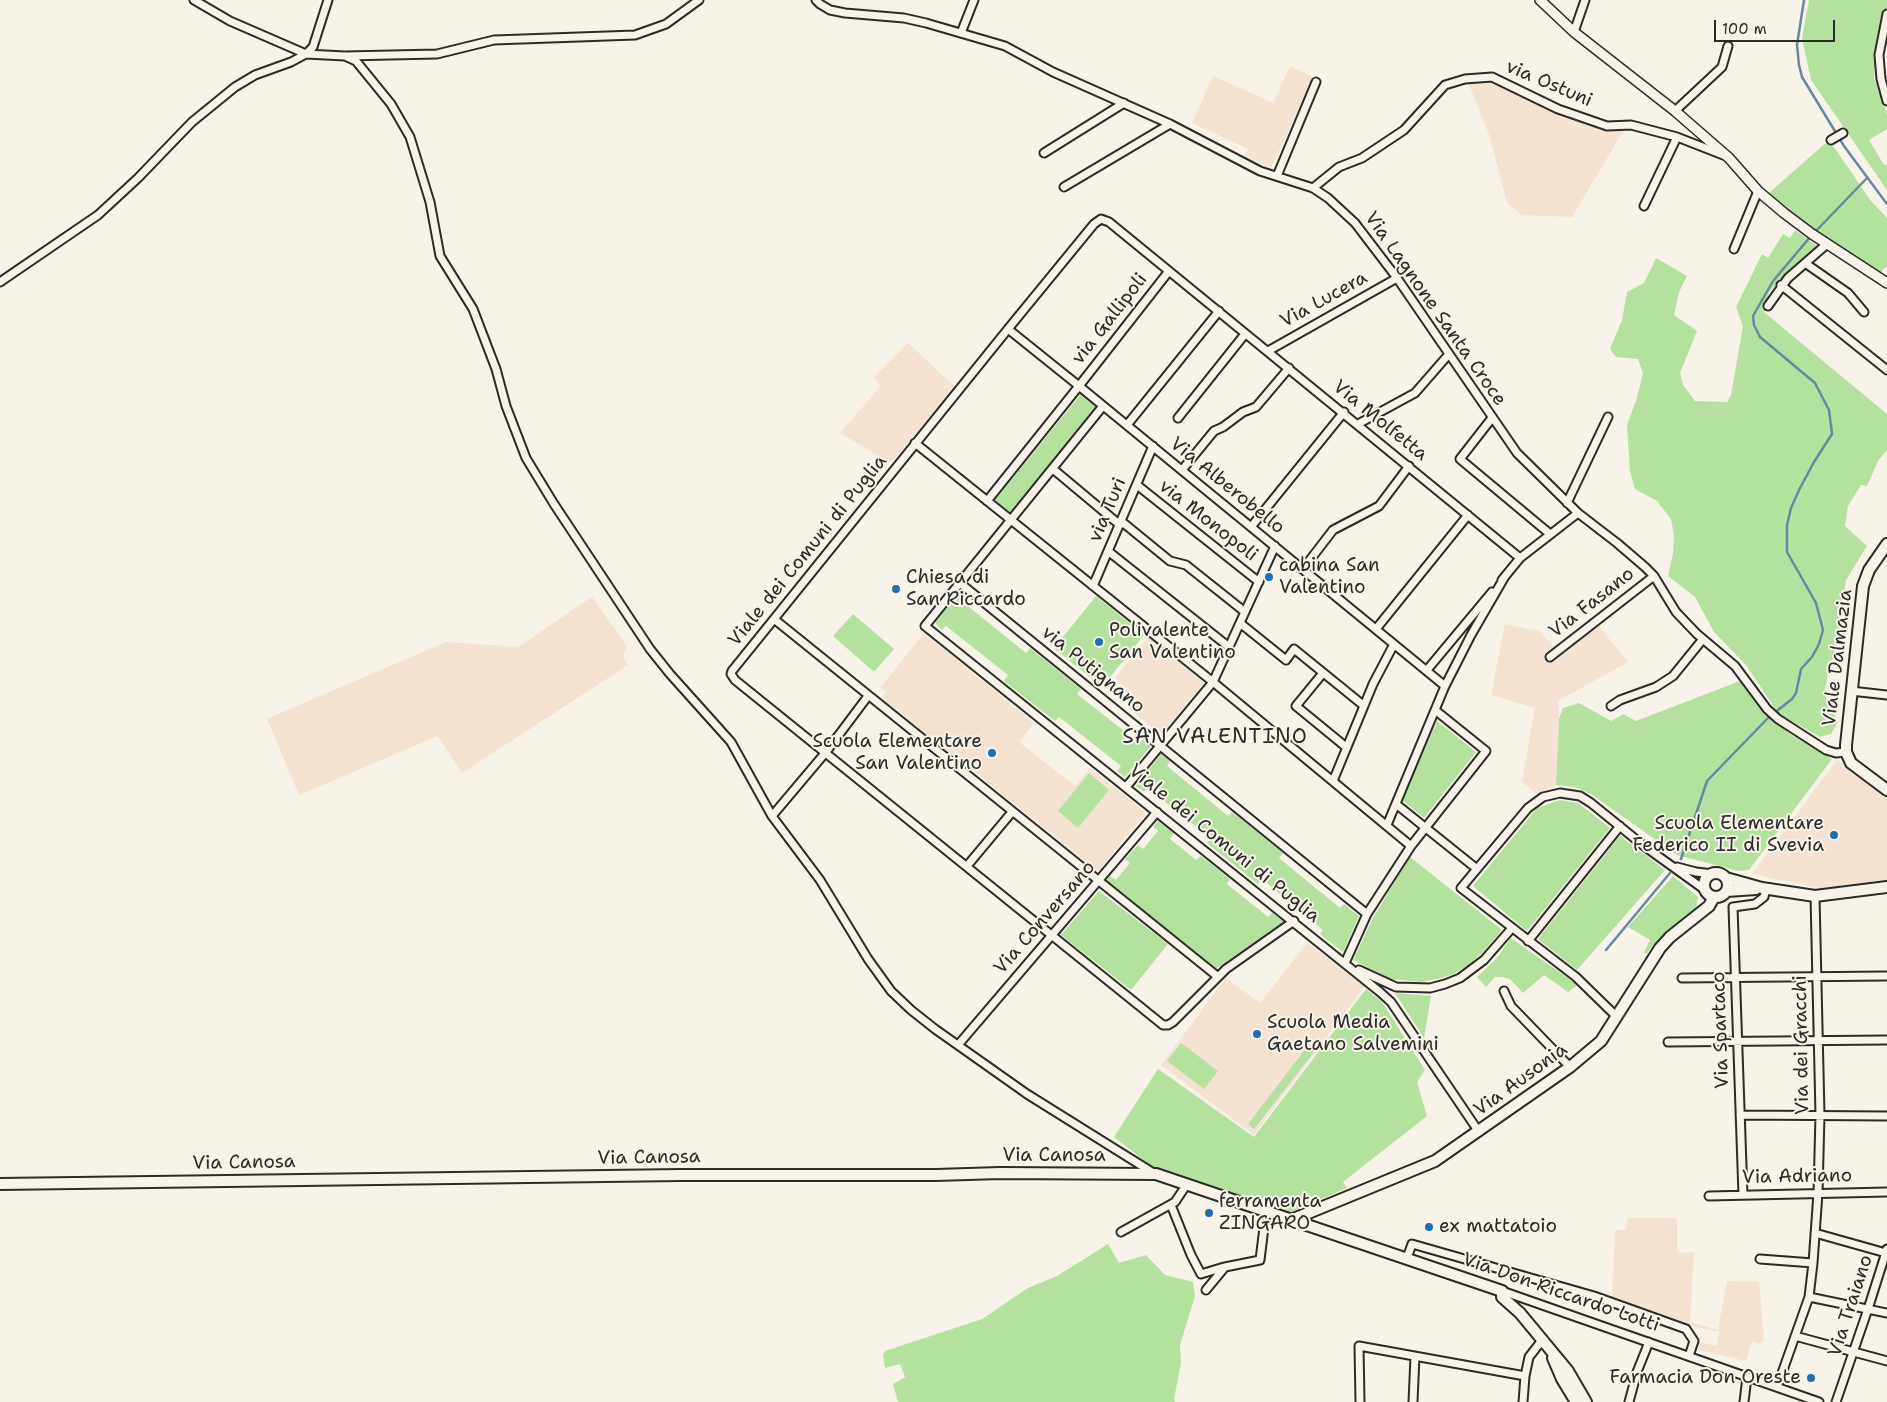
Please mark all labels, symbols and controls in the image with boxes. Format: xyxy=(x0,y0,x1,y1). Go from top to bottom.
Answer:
scale bar xyxy=(1717,10,1838,42)
text: 100 m xyxy=(1722,19,1767,39)
street label: via Ostuni xyxy=(1502,56,1596,112)
street label: Via Lagnone Santa Croce xyxy=(1359,208,1511,410)
street label: Via Lucera xyxy=(1277,267,1371,333)
street label: via Gallipoli xyxy=(1067,269,1153,369)
street label: Via Molfetta xyxy=(1328,376,1432,466)
street label: Via Alberobello xyxy=(1165,433,1289,539)
street label: Viale dei Comuni di Puglia xyxy=(724,451,892,651)
street label: via Turi xyxy=(1084,474,1132,546)
street label: via Monopoli xyxy=(1154,475,1262,567)
place label: cabina San Valentino xyxy=(1279,555,1380,599)
street label: Via Fasano xyxy=(1545,563,1639,643)
place label: Chiesa di San Riccardo xyxy=(906,567,1026,611)
marker: cabina San Valentino xyxy=(1263,571,1275,583)
marker: Chiesa di San Riccardo xyxy=(890,583,902,595)
street label: Viale Dalmazia xyxy=(1818,588,1858,728)
place label: Polivalente San Valentino xyxy=(1109,620,1236,664)
street label: via Putignano xyxy=(1037,621,1149,719)
marker: Polivalente San Valentino xyxy=(1093,636,1105,648)
district label: SAN VALENTINO xyxy=(1121,725,1309,751)
place label: Scuola Elementare San Valentino xyxy=(812,731,982,775)
marker: Scuola Elementare San Valentino xyxy=(986,747,998,759)
street label: Viale dei Comuni di Puglia xyxy=(1124,760,1324,928)
place label: Scuola Elementare Federico II di Svevia xyxy=(1632,813,1824,857)
marker: Scuola Elementare Federico II di Svevia xyxy=(1828,829,1840,841)
street label: Via Conversano xyxy=(990,857,1100,979)
street label: Via Spartaco xyxy=(1708,971,1734,1089)
street label: Via dei Gracchi xyxy=(1789,975,1815,1115)
place label: Scuola Media Gaetano Salvemini xyxy=(1267,1012,1439,1056)
marker: Scuola Media Gaetano Salvemini xyxy=(1251,1028,1263,1040)
street label: Via Ausonia xyxy=(1470,1039,1572,1121)
street label: Via Canosa xyxy=(1002,1145,1106,1167)
street label: Via Canosa xyxy=(597,1146,701,1170)
street label: Via Canosa xyxy=(192,1151,296,1175)
street label: Via Adriano xyxy=(1742,1165,1852,1189)
place label: ferramenta ZINGARO xyxy=(1219,1191,1321,1235)
marker: ferramenta ZINGARO xyxy=(1203,1207,1215,1219)
place label: ex mattatoio xyxy=(1439,1216,1557,1238)
marker: ex mattatoio xyxy=(1423,1221,1435,1233)
street label: Via Don Riccardo Lotti xyxy=(1460,1249,1662,1337)
street label: Via Traiano xyxy=(1824,1252,1878,1360)
place label: Farmacia Don Oreste xyxy=(1610,1367,1801,1389)
marker: Farmacia Don Oreste xyxy=(1805,1372,1817,1384)

